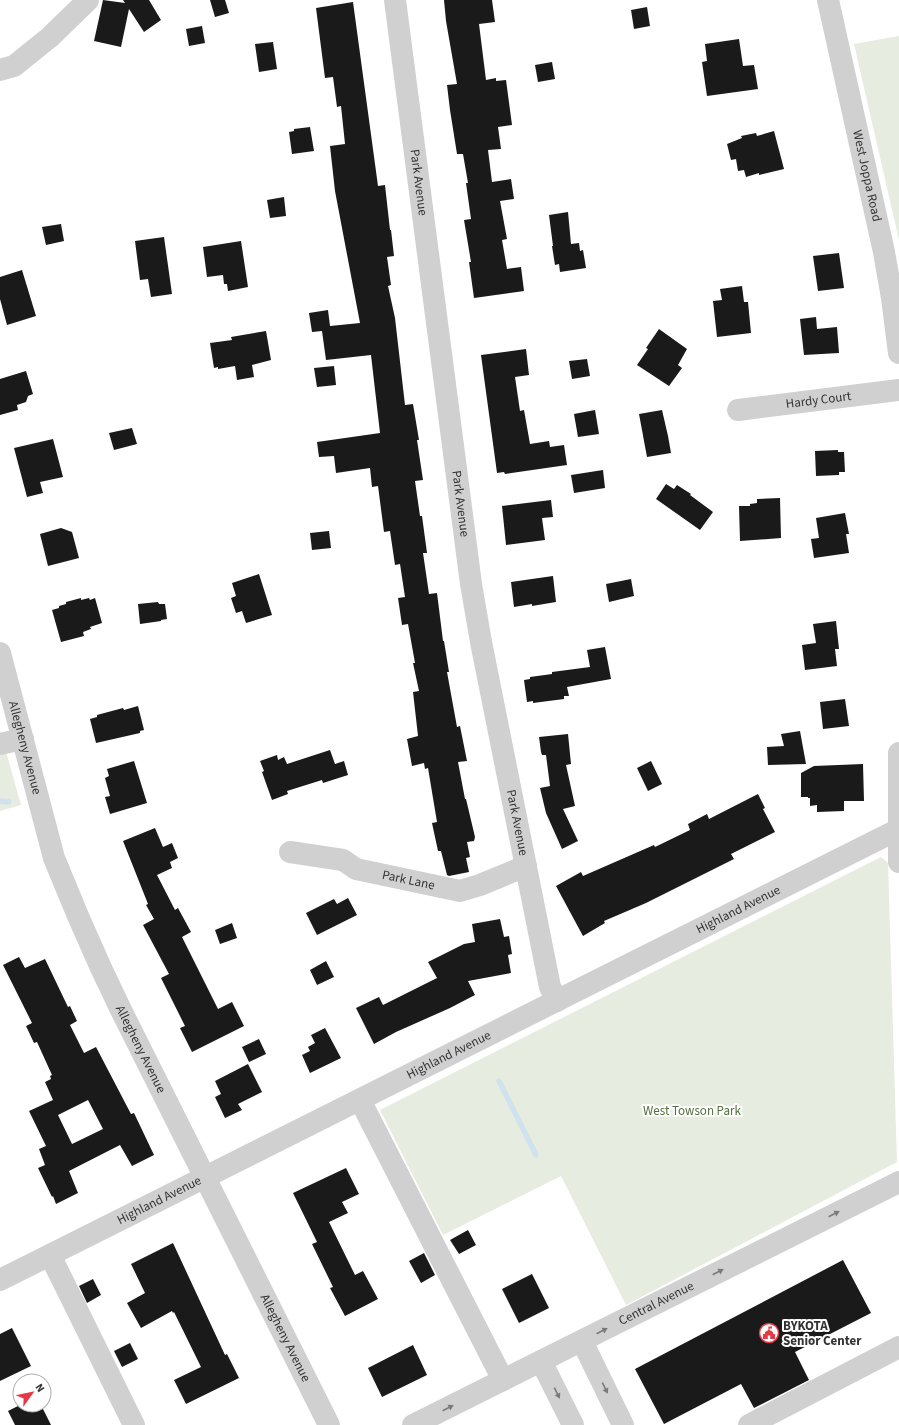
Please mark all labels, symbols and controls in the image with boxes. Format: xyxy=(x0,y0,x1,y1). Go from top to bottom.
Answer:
street label: West Joppa Road xyxy=(848,128,886,223)
street label: Park Avenue xyxy=(405,148,432,217)
street label: Hardy Court xyxy=(785,387,853,413)
street label: Park Avenue xyxy=(447,469,474,538)
street label: Allegheny Avenue xyxy=(4,699,46,797)
street label: Park Avenue xyxy=(502,788,533,857)
street label: Park Lane xyxy=(380,866,436,894)
street label: Highland Avenue xyxy=(693,881,784,938)
street label: Allegheny Avenue xyxy=(111,1002,170,1096)
street label: Highland Avenue xyxy=(403,1026,494,1084)
park label: West Towson Park xyxy=(643,1102,741,1120)
street label: Highland Avenue xyxy=(114,1171,204,1229)
one-way arrow xyxy=(829,1211,840,1217)
one-way arrow xyxy=(712,1269,724,1276)
street label: Central Avenue xyxy=(615,1277,697,1330)
street label: Allegheny Avenue xyxy=(256,1291,315,1385)
place label: BYKOTA Senior Center xyxy=(783,1317,862,1350)
public building icon: BYKOTA Senior Center xyxy=(758,1322,780,1344)
one-way arrow xyxy=(596,1328,608,1334)
north arrow xyxy=(12,1373,52,1413)
text: N xyxy=(32,1381,48,1395)
one-way arrow xyxy=(602,1383,608,1394)
one-way arrow xyxy=(554,1387,560,1399)
one-way arrow xyxy=(442,1404,454,1411)

